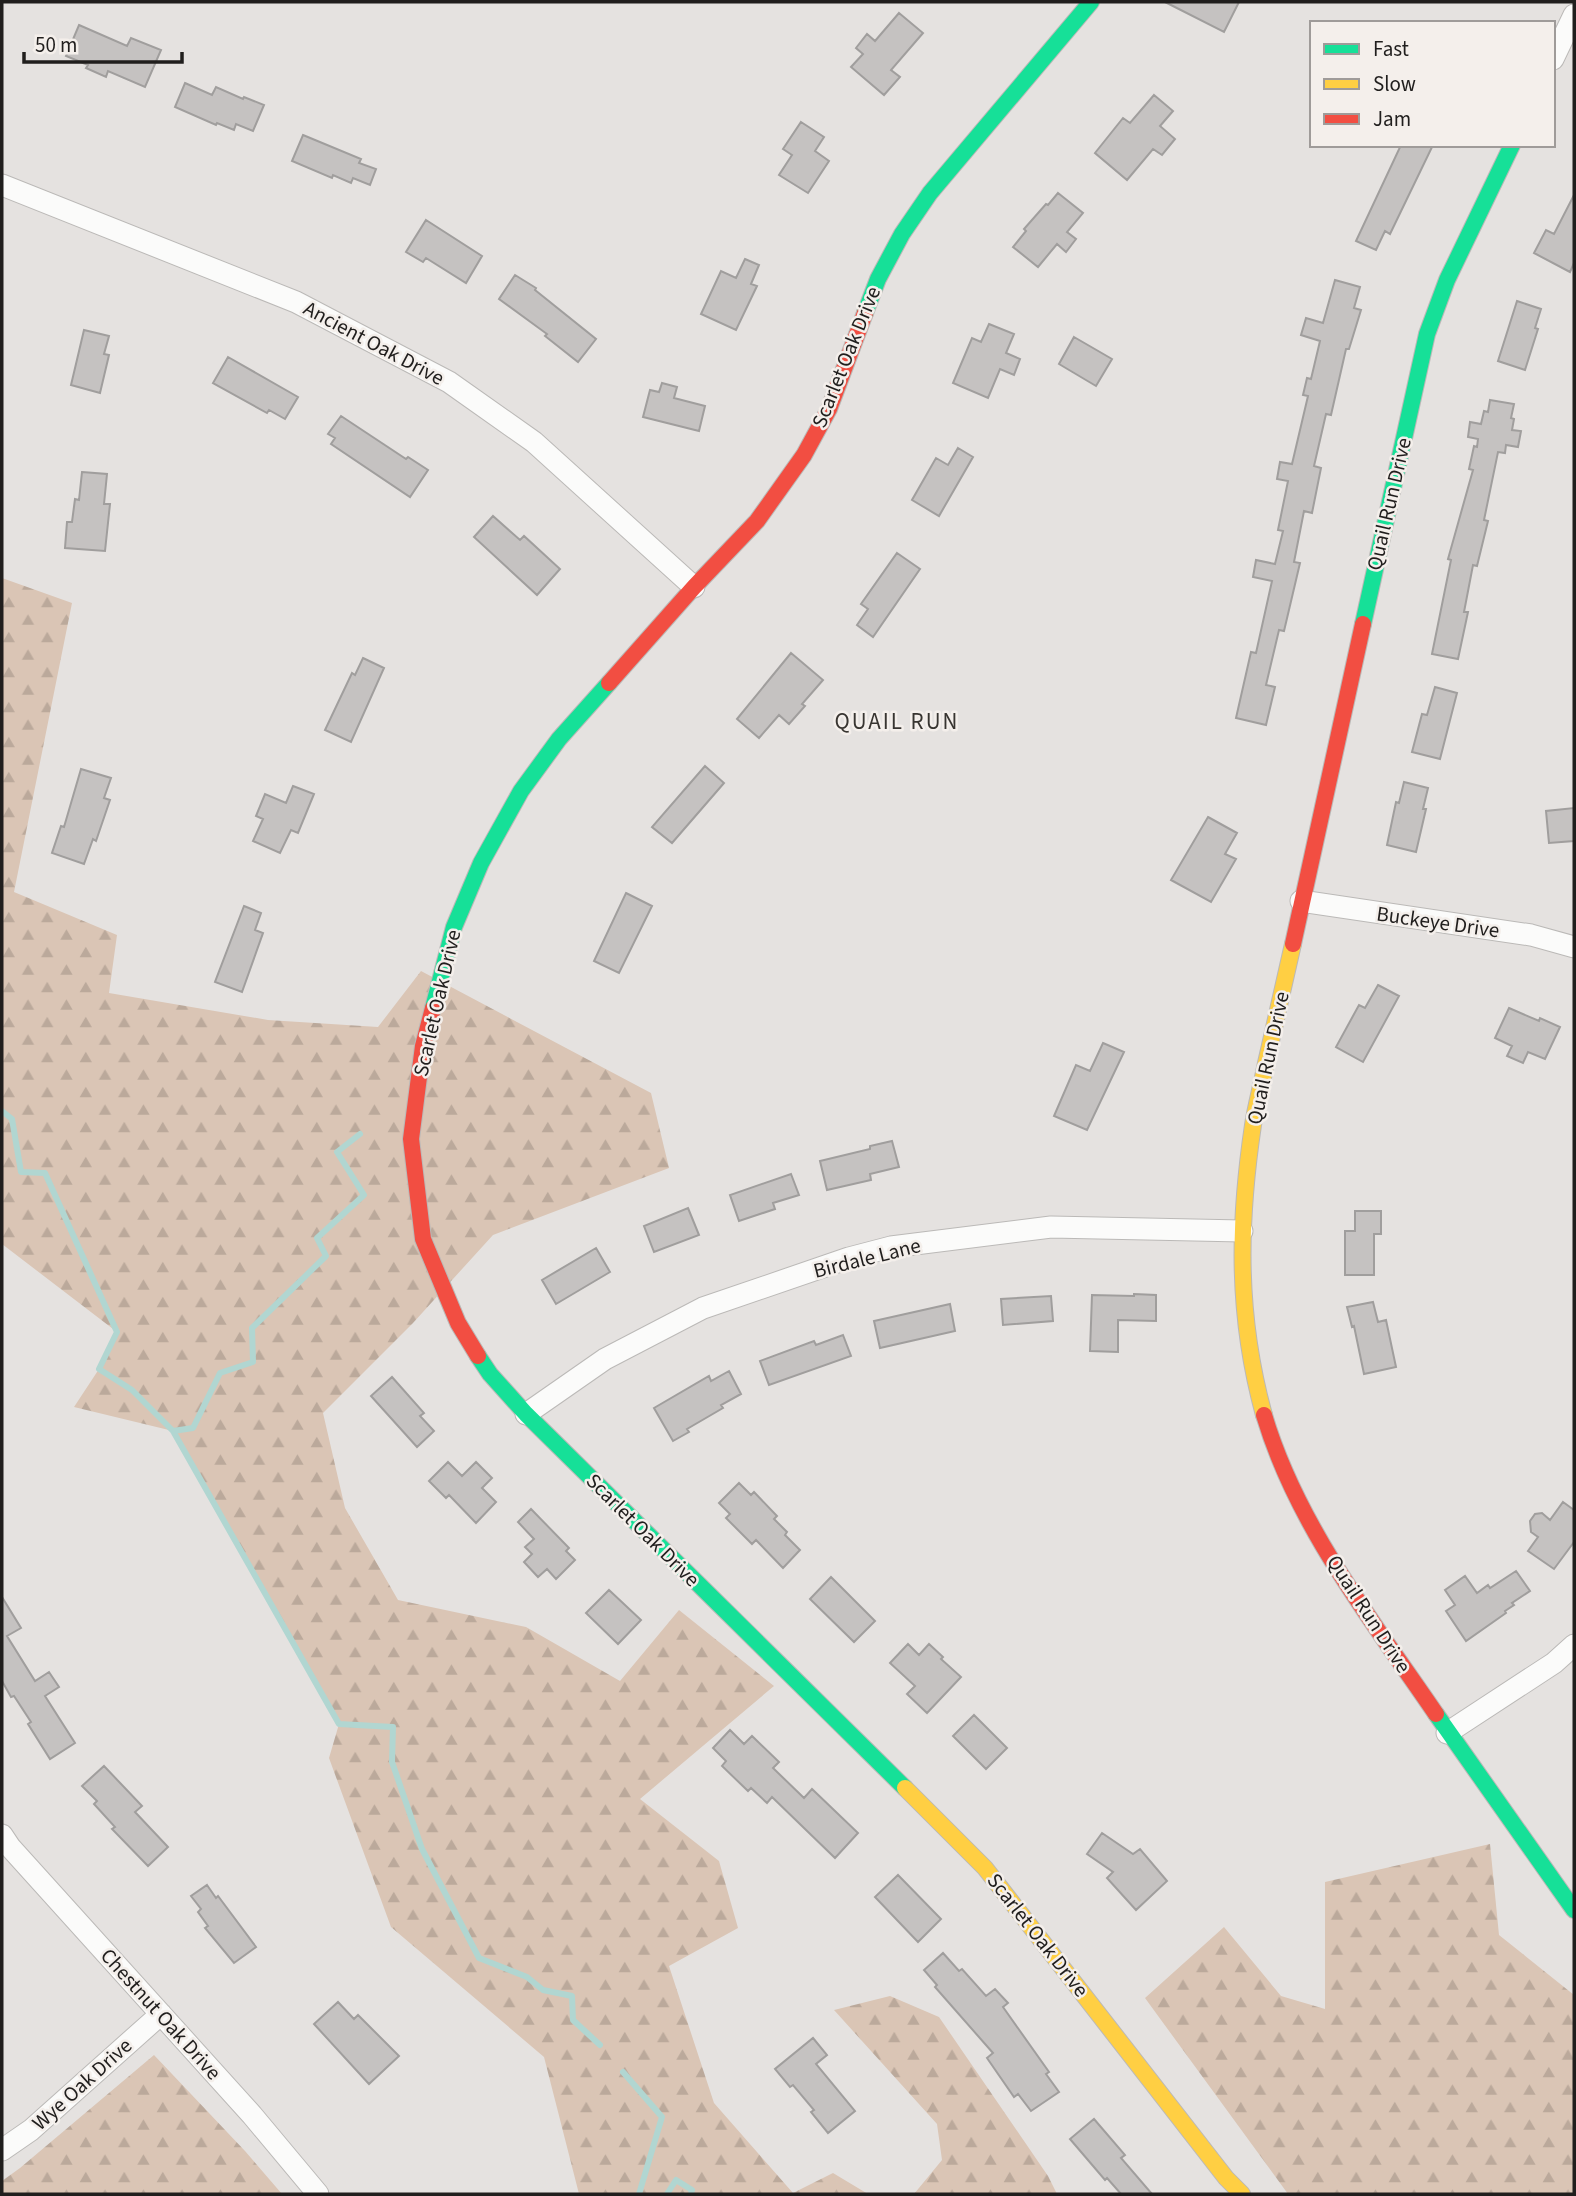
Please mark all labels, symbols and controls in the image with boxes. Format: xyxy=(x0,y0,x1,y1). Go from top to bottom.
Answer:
scale bar xyxy=(24,21,182,65)
legend xyxy=(1310,21,1555,147)
text: 50 m xyxy=(35,30,77,60)
text: Fast xyxy=(1373,34,1409,64)
text: Slow xyxy=(1373,69,1416,99)
text: Jam xyxy=(1373,104,1411,134)
street label: Scarlet Oak Drive xyxy=(804,282,888,432)
street label: Ancient Oak Drive xyxy=(298,293,450,393)
street label: Quail Run Drive xyxy=(1359,435,1419,573)
district label: QUAIL RUN xyxy=(835,705,959,738)
street label: Buckeye Drive xyxy=(1375,899,1501,945)
street label: Scarlet Oak Drive xyxy=(406,927,468,1079)
street label: Quail Run Drive xyxy=(1239,989,1297,1127)
street label: Birdale Lane xyxy=(810,1230,924,1286)
street label: Scarlet Oak Drive xyxy=(579,1466,707,1594)
street label: Quail Run Drive xyxy=(1320,1549,1418,1679)
street label: Scarlet Oak Drive xyxy=(980,1867,1096,2003)
street label: Chestnut Oak Drive xyxy=(94,1941,228,2087)
street label: Wye Oak Drive xyxy=(25,2031,139,2137)

